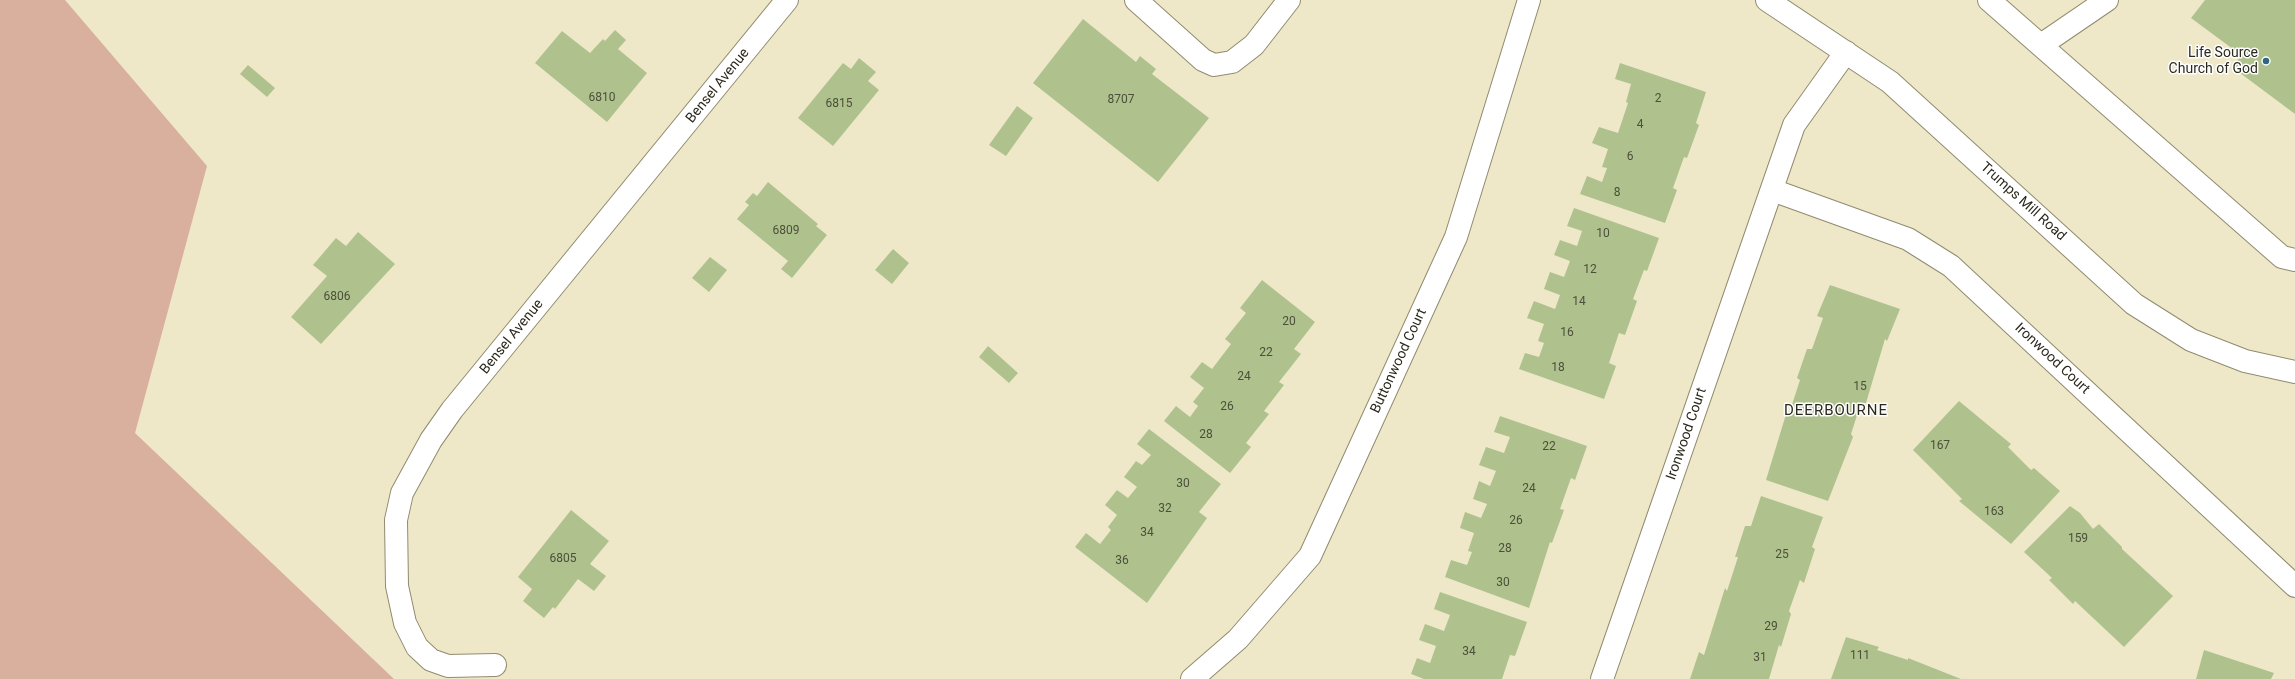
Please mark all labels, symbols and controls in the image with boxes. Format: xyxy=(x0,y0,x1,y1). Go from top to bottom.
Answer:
street label: Bensel Avenue xyxy=(683,45,753,127)
place label: Life Source Church of God xyxy=(2169,45,2258,78)
marker: Life Source Church of God xyxy=(2261,56,2271,66)
house number: 6810 xyxy=(589,91,615,105)
house number: 2 xyxy=(1655,92,1661,106)
house number: 8707 xyxy=(1108,93,1134,107)
house number: 6815 xyxy=(826,97,852,111)
house number: 4 xyxy=(1637,118,1643,132)
house number: 6 xyxy=(1627,150,1633,164)
street label: Trumps Mill Road xyxy=(1977,159,2069,245)
house number: 8 xyxy=(1614,186,1620,200)
house number: 6809 xyxy=(773,224,799,238)
house number: 10 xyxy=(1596,227,1610,241)
house number: 12 xyxy=(1583,263,1597,277)
house number: 6806 xyxy=(324,290,350,304)
house number: 14 xyxy=(1572,295,1586,309)
street label: Bensel Avenue xyxy=(477,296,547,378)
street label: Buttonwood Court xyxy=(1367,306,1431,416)
house number: 20 xyxy=(1282,315,1296,329)
street label: Ironwood Court xyxy=(2011,320,2093,398)
house number: 16 xyxy=(1560,326,1574,340)
house number: 22 xyxy=(1259,346,1273,360)
house number: 18 xyxy=(1551,361,1565,375)
house number: 24 xyxy=(1237,370,1251,384)
house number: 15 xyxy=(1853,380,1867,394)
street label: Ironwood Court xyxy=(1663,386,1711,482)
house number: 26 xyxy=(1220,400,1234,414)
district label: DEERBOURNE xyxy=(1784,402,1888,420)
house number: 28 xyxy=(1199,428,1213,442)
house number: 167 xyxy=(1930,439,1950,453)
house number: 22 xyxy=(1542,440,1556,454)
house number: 30 xyxy=(1176,477,1190,491)
house number: 24 xyxy=(1522,482,1536,496)
house number: 32 xyxy=(1158,502,1172,516)
house number: 163 xyxy=(1984,505,2004,519)
house number: 26 xyxy=(1509,514,1523,528)
house number: 34 xyxy=(1140,526,1154,540)
house number: 159 xyxy=(2068,532,2088,546)
house number: 28 xyxy=(1498,542,1512,556)
house number: 25 xyxy=(1775,548,1789,562)
house number: 6805 xyxy=(550,552,576,566)
house number: 36 xyxy=(1115,554,1129,568)
house number: 30 xyxy=(1496,576,1510,590)
house number: 29 xyxy=(1764,620,1778,634)
house number: 34 xyxy=(1462,645,1476,659)
house number: 111 xyxy=(1850,649,1870,663)
house number: 31 xyxy=(1753,651,1767,665)

